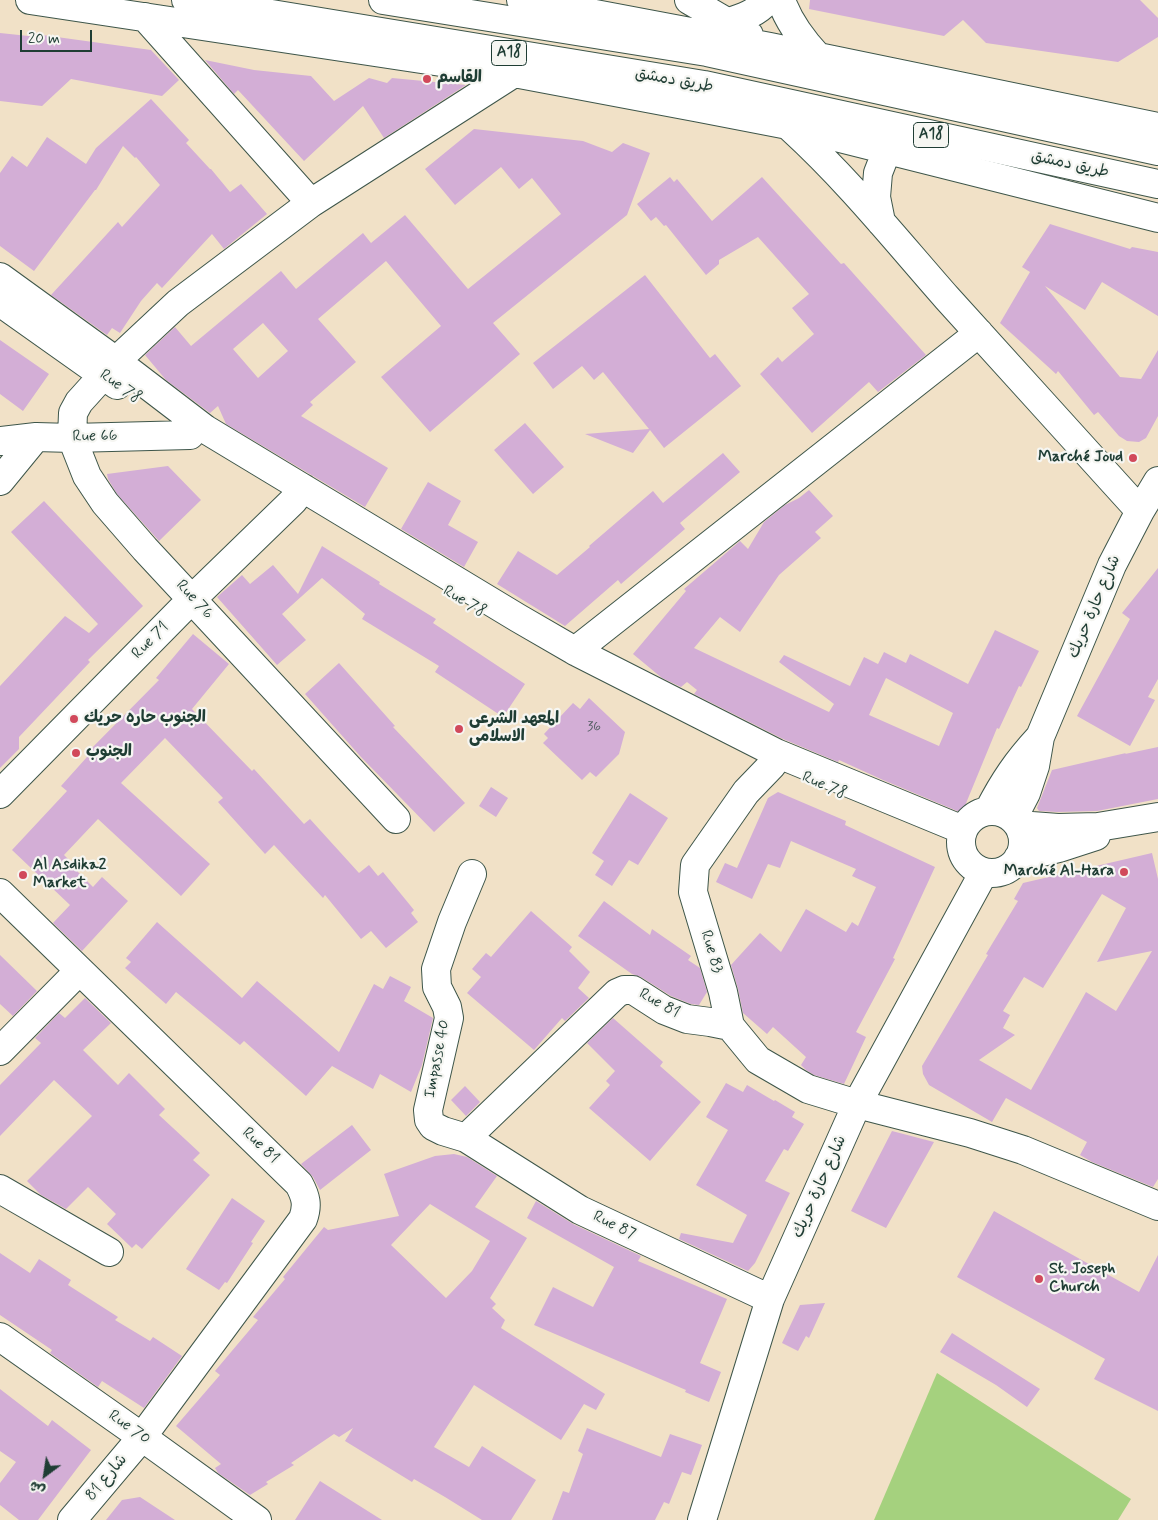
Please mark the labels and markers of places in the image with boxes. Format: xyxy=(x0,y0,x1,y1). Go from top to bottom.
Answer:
place label: القاسم xyxy=(437,69,482,89)
marker: القاسم xyxy=(421,73,433,85)
place label: Marché Joud xyxy=(1038,448,1123,468)
marker: Marché Joud xyxy=(1127,452,1139,464)
place label: الجنوب حاره حريك xyxy=(84,709,206,729)
place label: المعهد الشرعى الاسلامى xyxy=(469,710,559,748)
marker: الجنوب حاره حريك xyxy=(68,713,80,725)
marker: المعهد الشرعى الاسلامى xyxy=(453,723,465,735)
place label: الجنوب xyxy=(86,743,132,763)
marker: الجنوب xyxy=(70,747,82,759)
place label: Al Asdika2 Market xyxy=(33,856,106,894)
place label: Marché Al-Hara xyxy=(1004,862,1114,882)
marker: Marché Al-Hara xyxy=(1118,866,1130,878)
marker: Al Asdika2 Market xyxy=(17,869,29,881)
place label: St. Joseph Church xyxy=(1049,1260,1115,1298)
marker: St. Joseph Church xyxy=(1033,1273,1045,1285)

